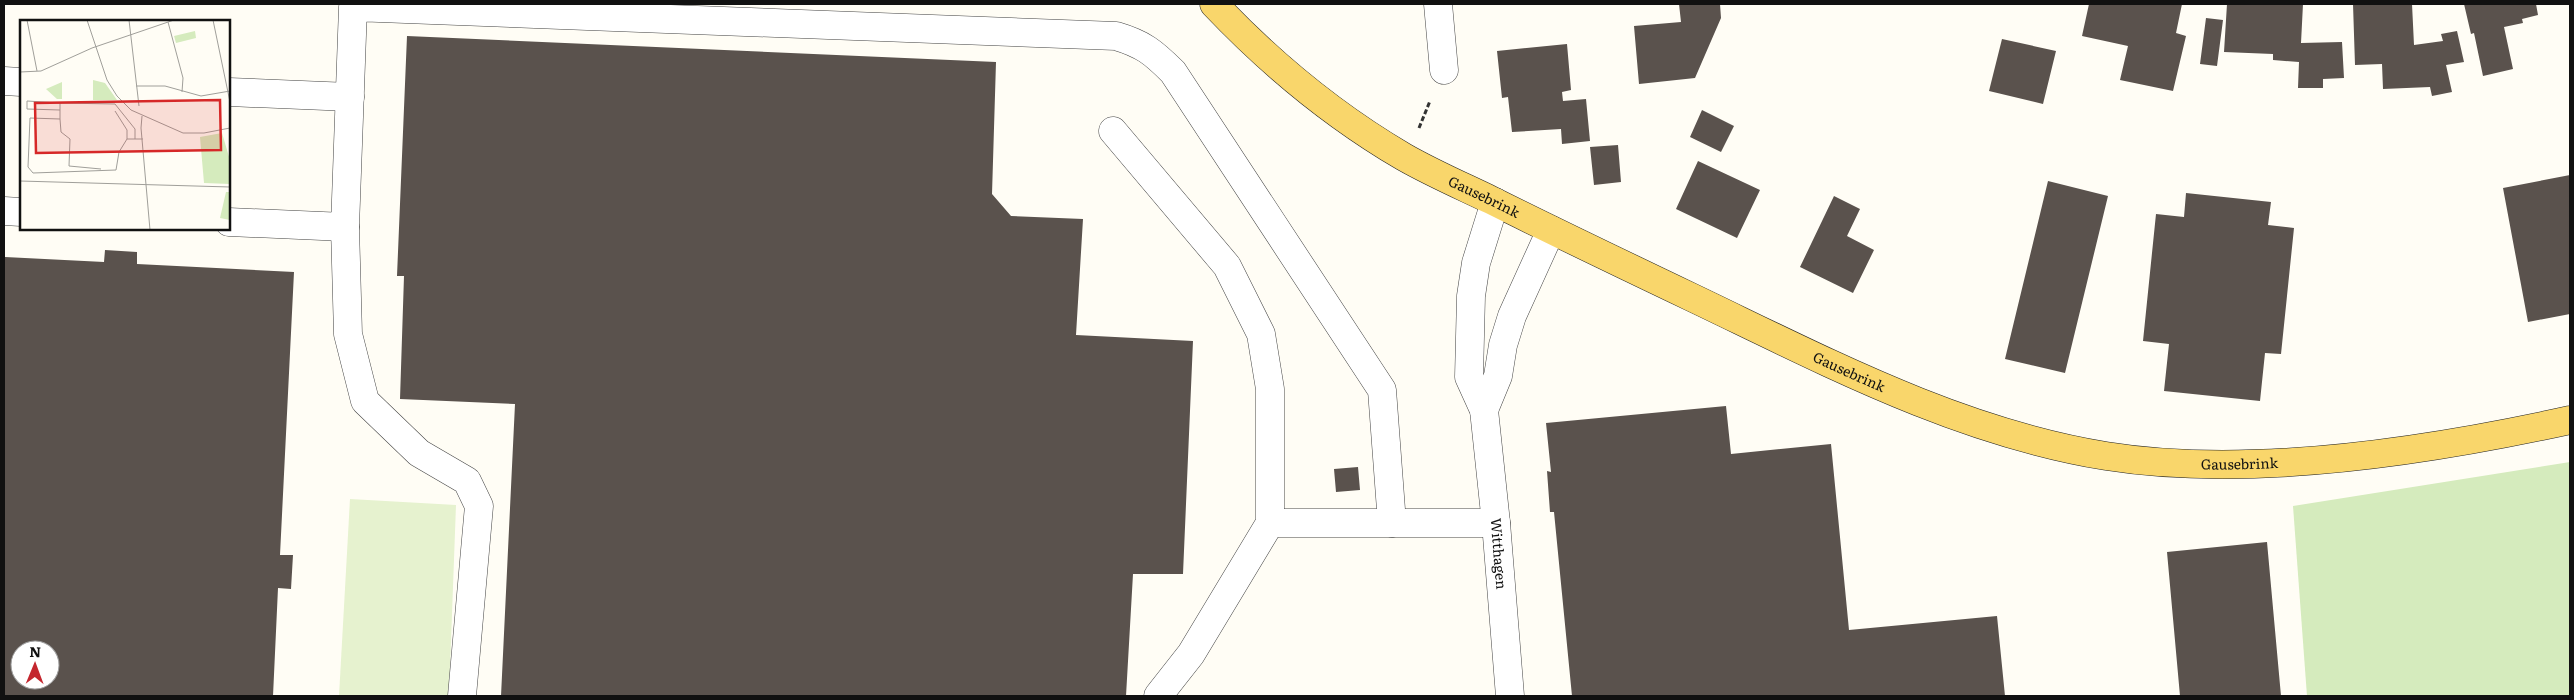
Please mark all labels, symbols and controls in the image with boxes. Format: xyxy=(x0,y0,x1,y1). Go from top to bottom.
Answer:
inset map xyxy=(20,20,230,230)
street label: Gausebrink xyxy=(1445,170,1524,222)
street label: Gausebrink xyxy=(1810,346,1889,396)
street label: Gausebrink xyxy=(2201,452,2279,473)
street label: Witthagen xyxy=(1487,517,1512,590)
north arrow xyxy=(10,640,60,690)
text: N xyxy=(29,641,42,661)

